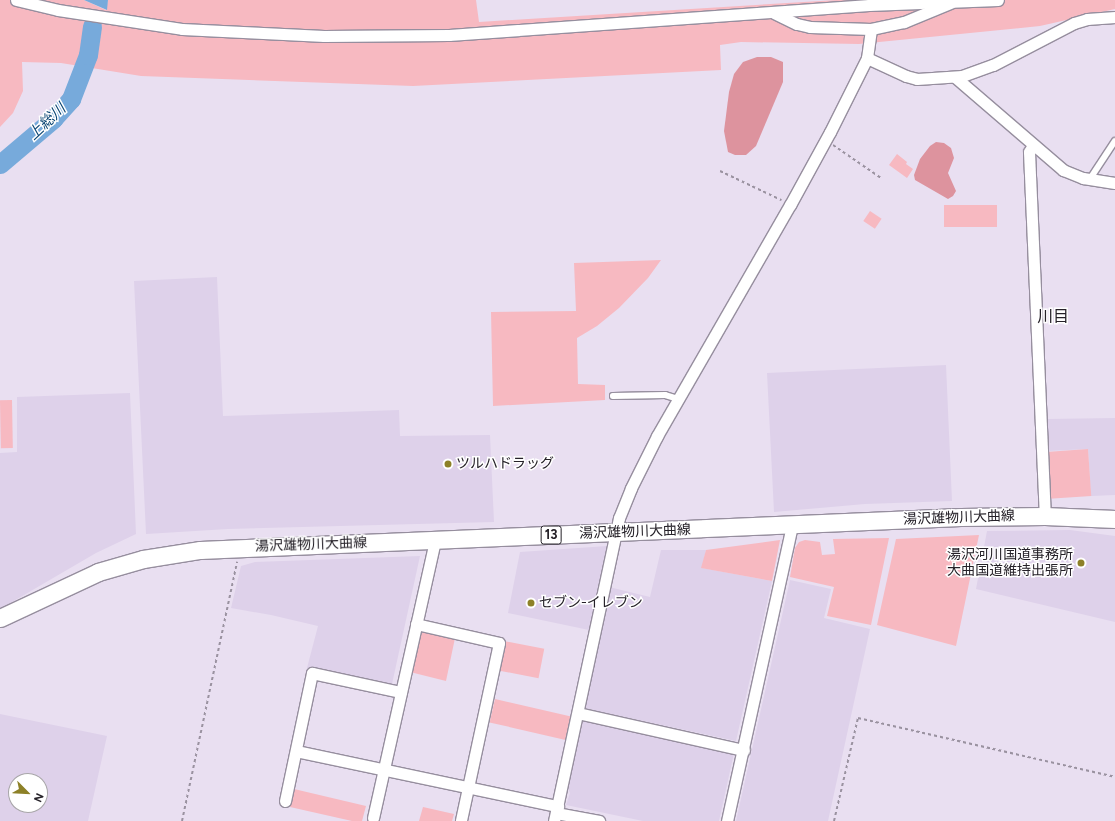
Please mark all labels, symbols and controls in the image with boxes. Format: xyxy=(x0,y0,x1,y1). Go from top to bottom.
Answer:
water label: 上総川 xyxy=(24,100,70,144)
district label: 川目 xyxy=(1037,307,1069,327)
place label: ツルハドラッグ xyxy=(456,456,554,472)
marker: ツルハドラッグ xyxy=(443,459,453,469)
street label: 湯沢雄物川大曲線 xyxy=(903,508,1015,528)
street label: 湯沢雄物川大曲線 xyxy=(579,522,691,542)
road number: 13 xyxy=(540,524,562,546)
street label: 湯沢雄物川大曲線 xyxy=(255,535,367,555)
place label: 湯沢河川国道事務所 大曲国道維持出張所 xyxy=(947,547,1073,580)
marker: 湯沢河川国道事務所 大曲国道維持出張所 xyxy=(1076,558,1086,568)
place label: セブン-イレブン xyxy=(539,595,643,611)
marker: セブン-イレブン xyxy=(526,598,536,608)
north arrow xyxy=(8,773,48,813)
text: N xyxy=(31,791,46,804)

